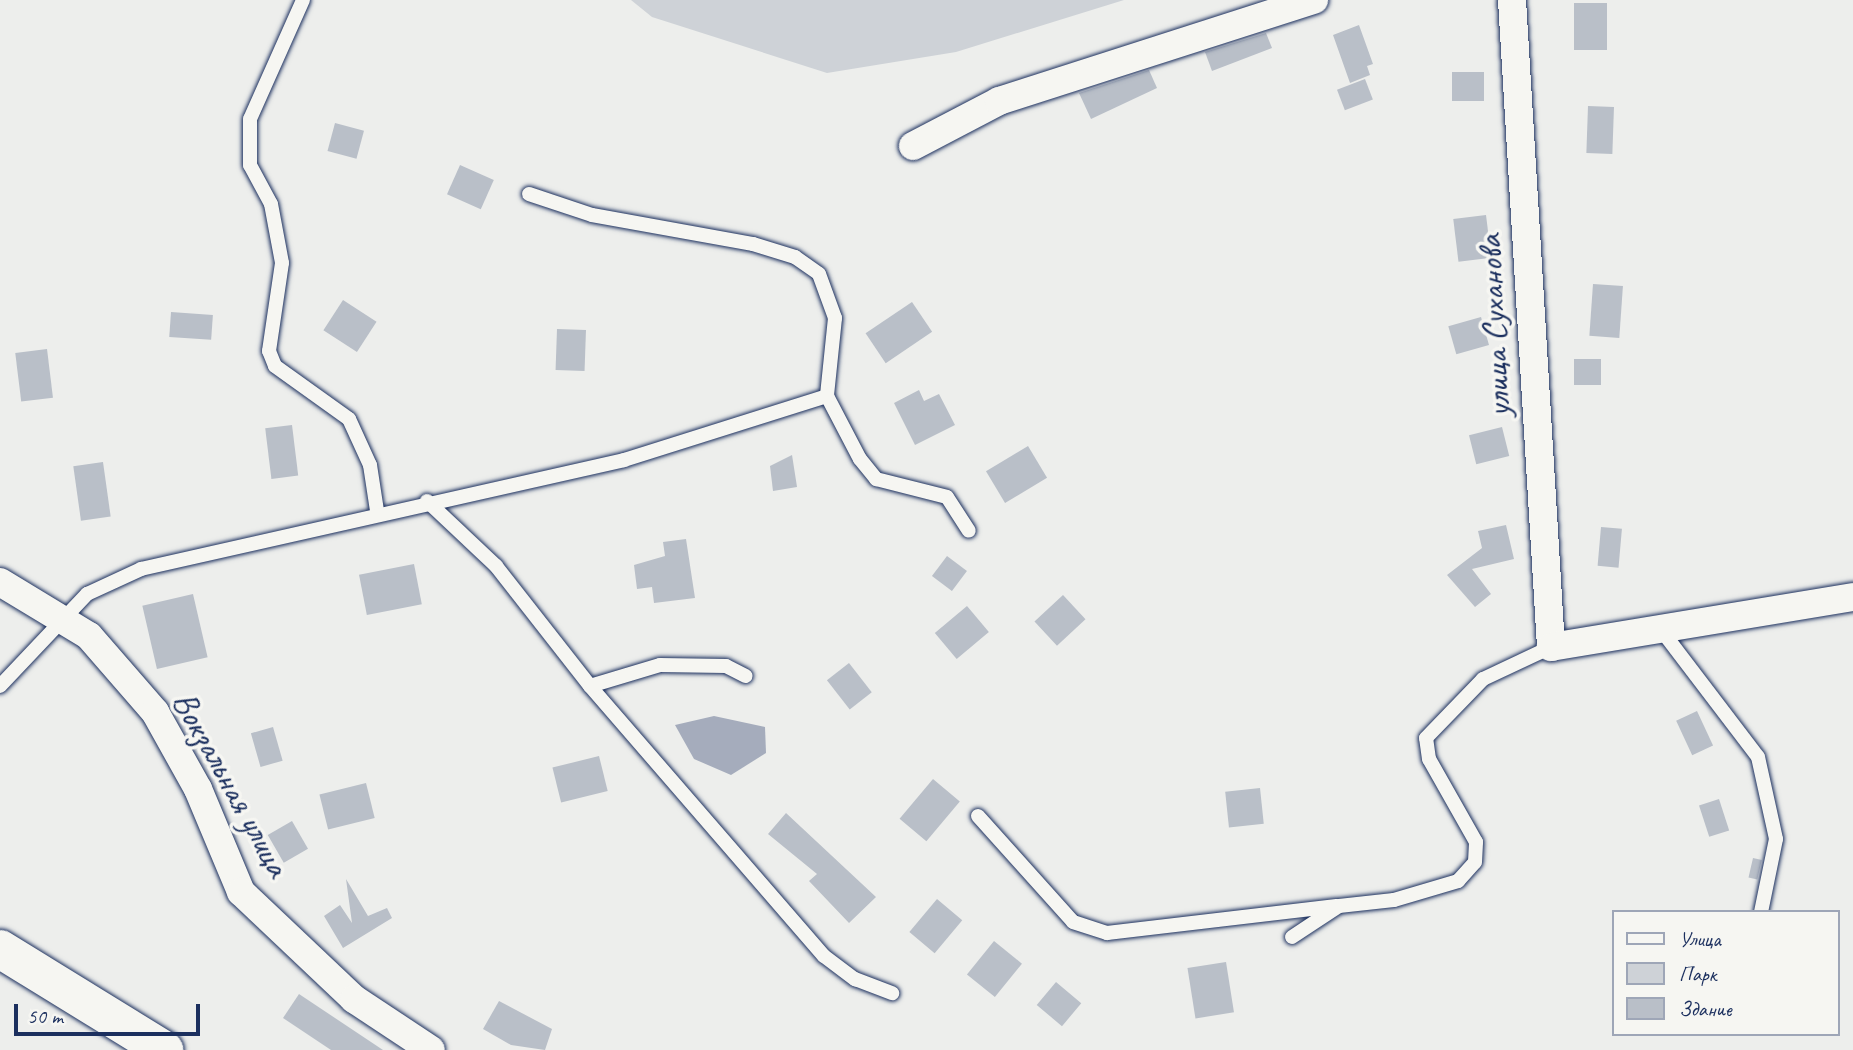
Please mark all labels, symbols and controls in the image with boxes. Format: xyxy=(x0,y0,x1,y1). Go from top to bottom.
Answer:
street label: улица Суханова xyxy=(1468,233,1520,419)
street label: Вокзальная улица xyxy=(162,683,300,885)
legend xyxy=(1612,910,1839,1036)
text: Улица xyxy=(1679,926,1721,952)
text: Парк xyxy=(1679,961,1716,987)
scale bar xyxy=(18,990,203,1034)
text: Здание xyxy=(1679,996,1732,1022)
text: 50 m xyxy=(27,1003,63,1029)

